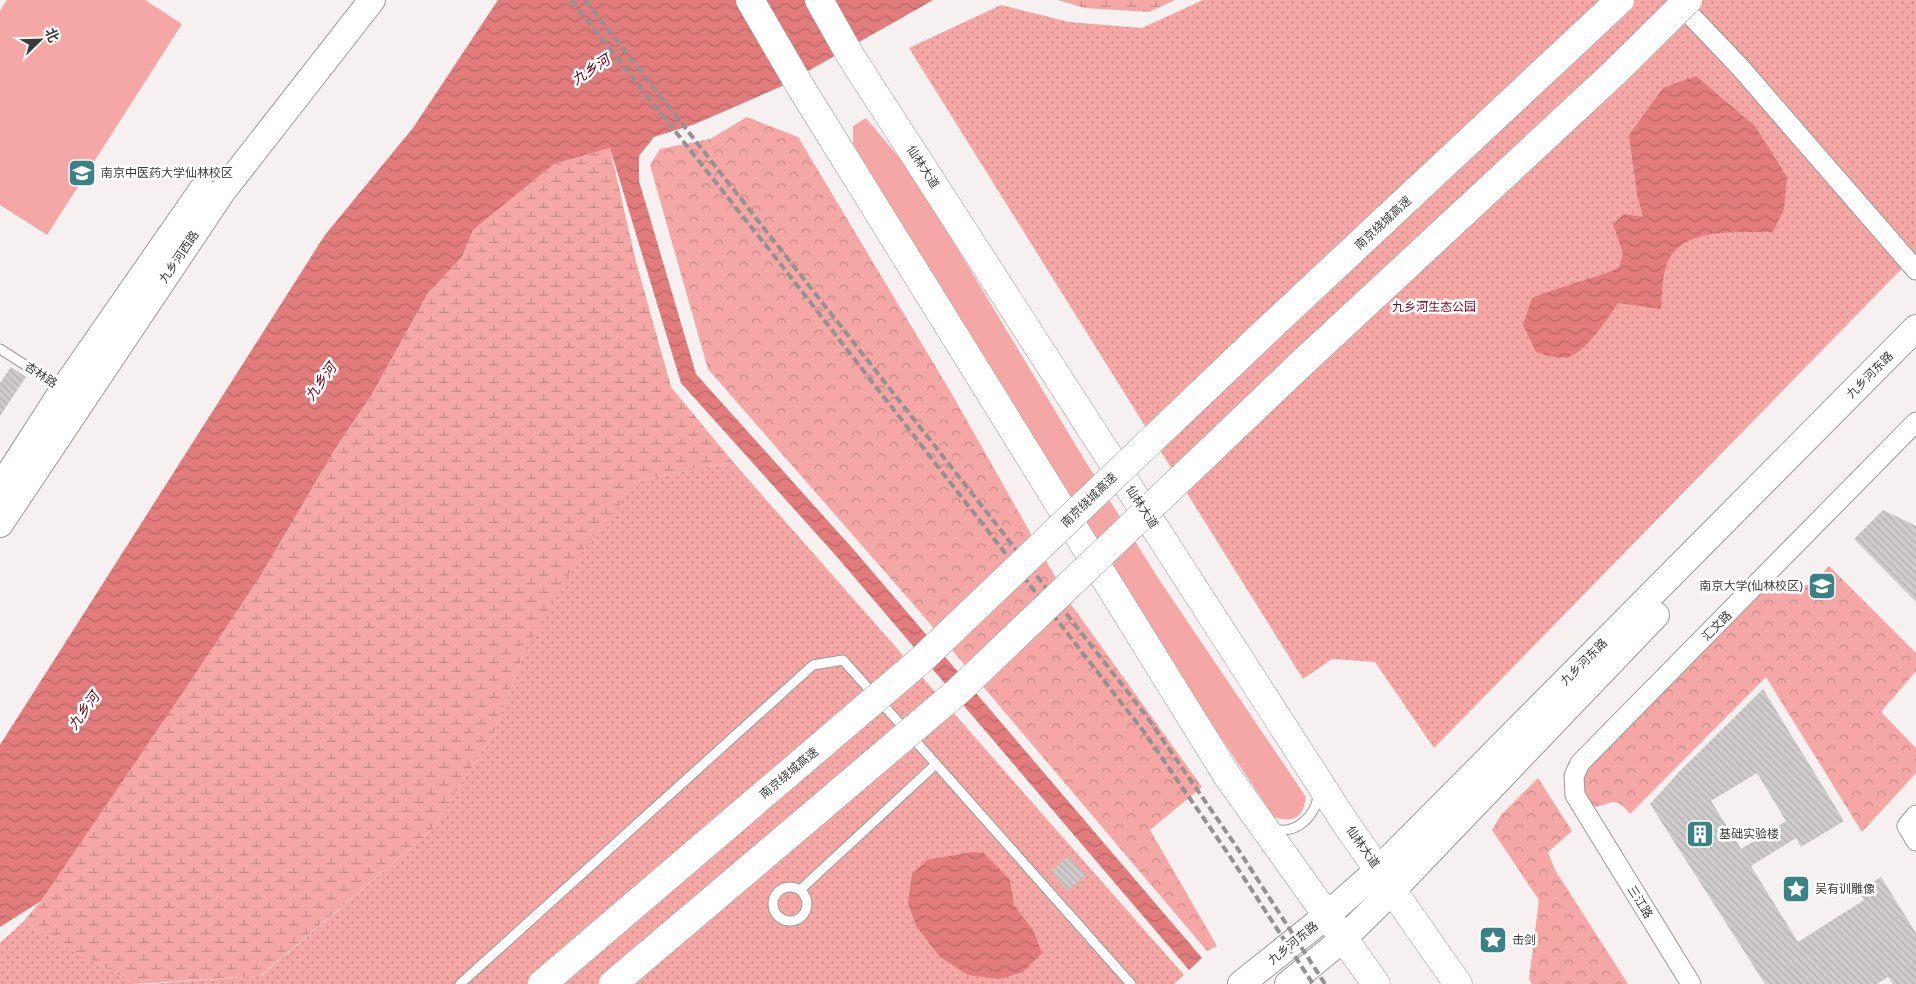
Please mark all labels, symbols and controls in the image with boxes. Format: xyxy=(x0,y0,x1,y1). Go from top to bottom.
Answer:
north arrow xyxy=(15,15,65,65)
text: 北 xyxy=(41,25,62,45)
water label: 九乡河 xyxy=(569,50,616,89)
street label: 仙林大道 xyxy=(904,143,942,191)
school or university icon: 南京中医药大学仙林校区 xyxy=(67,158,97,188)
place label: 南京中医药大学仙林校区 xyxy=(101,166,233,180)
street label: 南京绕城高速 xyxy=(1352,193,1414,253)
street label: 九乡河西路 xyxy=(156,228,202,286)
park label: 九乡河生态公园 xyxy=(1392,300,1476,314)
street label: 九乡河东路 xyxy=(1844,349,1896,401)
water label: 九乡河 xyxy=(302,358,342,404)
street label: 杏林路 xyxy=(22,359,60,391)
street label: 南京绕城高速 xyxy=(1058,470,1120,530)
street label: 仙林大道 xyxy=(1123,483,1161,531)
school or university icon: 南京大学(仙林校区) xyxy=(1807,571,1837,601)
place label: 南京大学(仙林校区) xyxy=(1700,579,1803,593)
street label: 汇文路 xyxy=(1699,608,1735,644)
street label: 九乡河东路 xyxy=(1558,636,1610,688)
water label: 九乡河 xyxy=(65,687,105,733)
street label: 南京绕城高速 xyxy=(757,744,821,802)
building icon: 基础实验楼 xyxy=(1685,819,1715,849)
street label: 仙林大道 xyxy=(1343,823,1383,871)
place label: 基础实验楼 xyxy=(1719,827,1779,841)
place icon: 吴有训雕像 xyxy=(1781,874,1811,904)
place label: 吴有训雕像 xyxy=(1815,882,1875,896)
street label: 三江路 xyxy=(1625,883,1655,921)
street label: 九乡河东路 xyxy=(1265,919,1321,967)
place icon: 击剑 xyxy=(1478,925,1508,955)
place label: 击剑 xyxy=(1512,933,1536,947)

